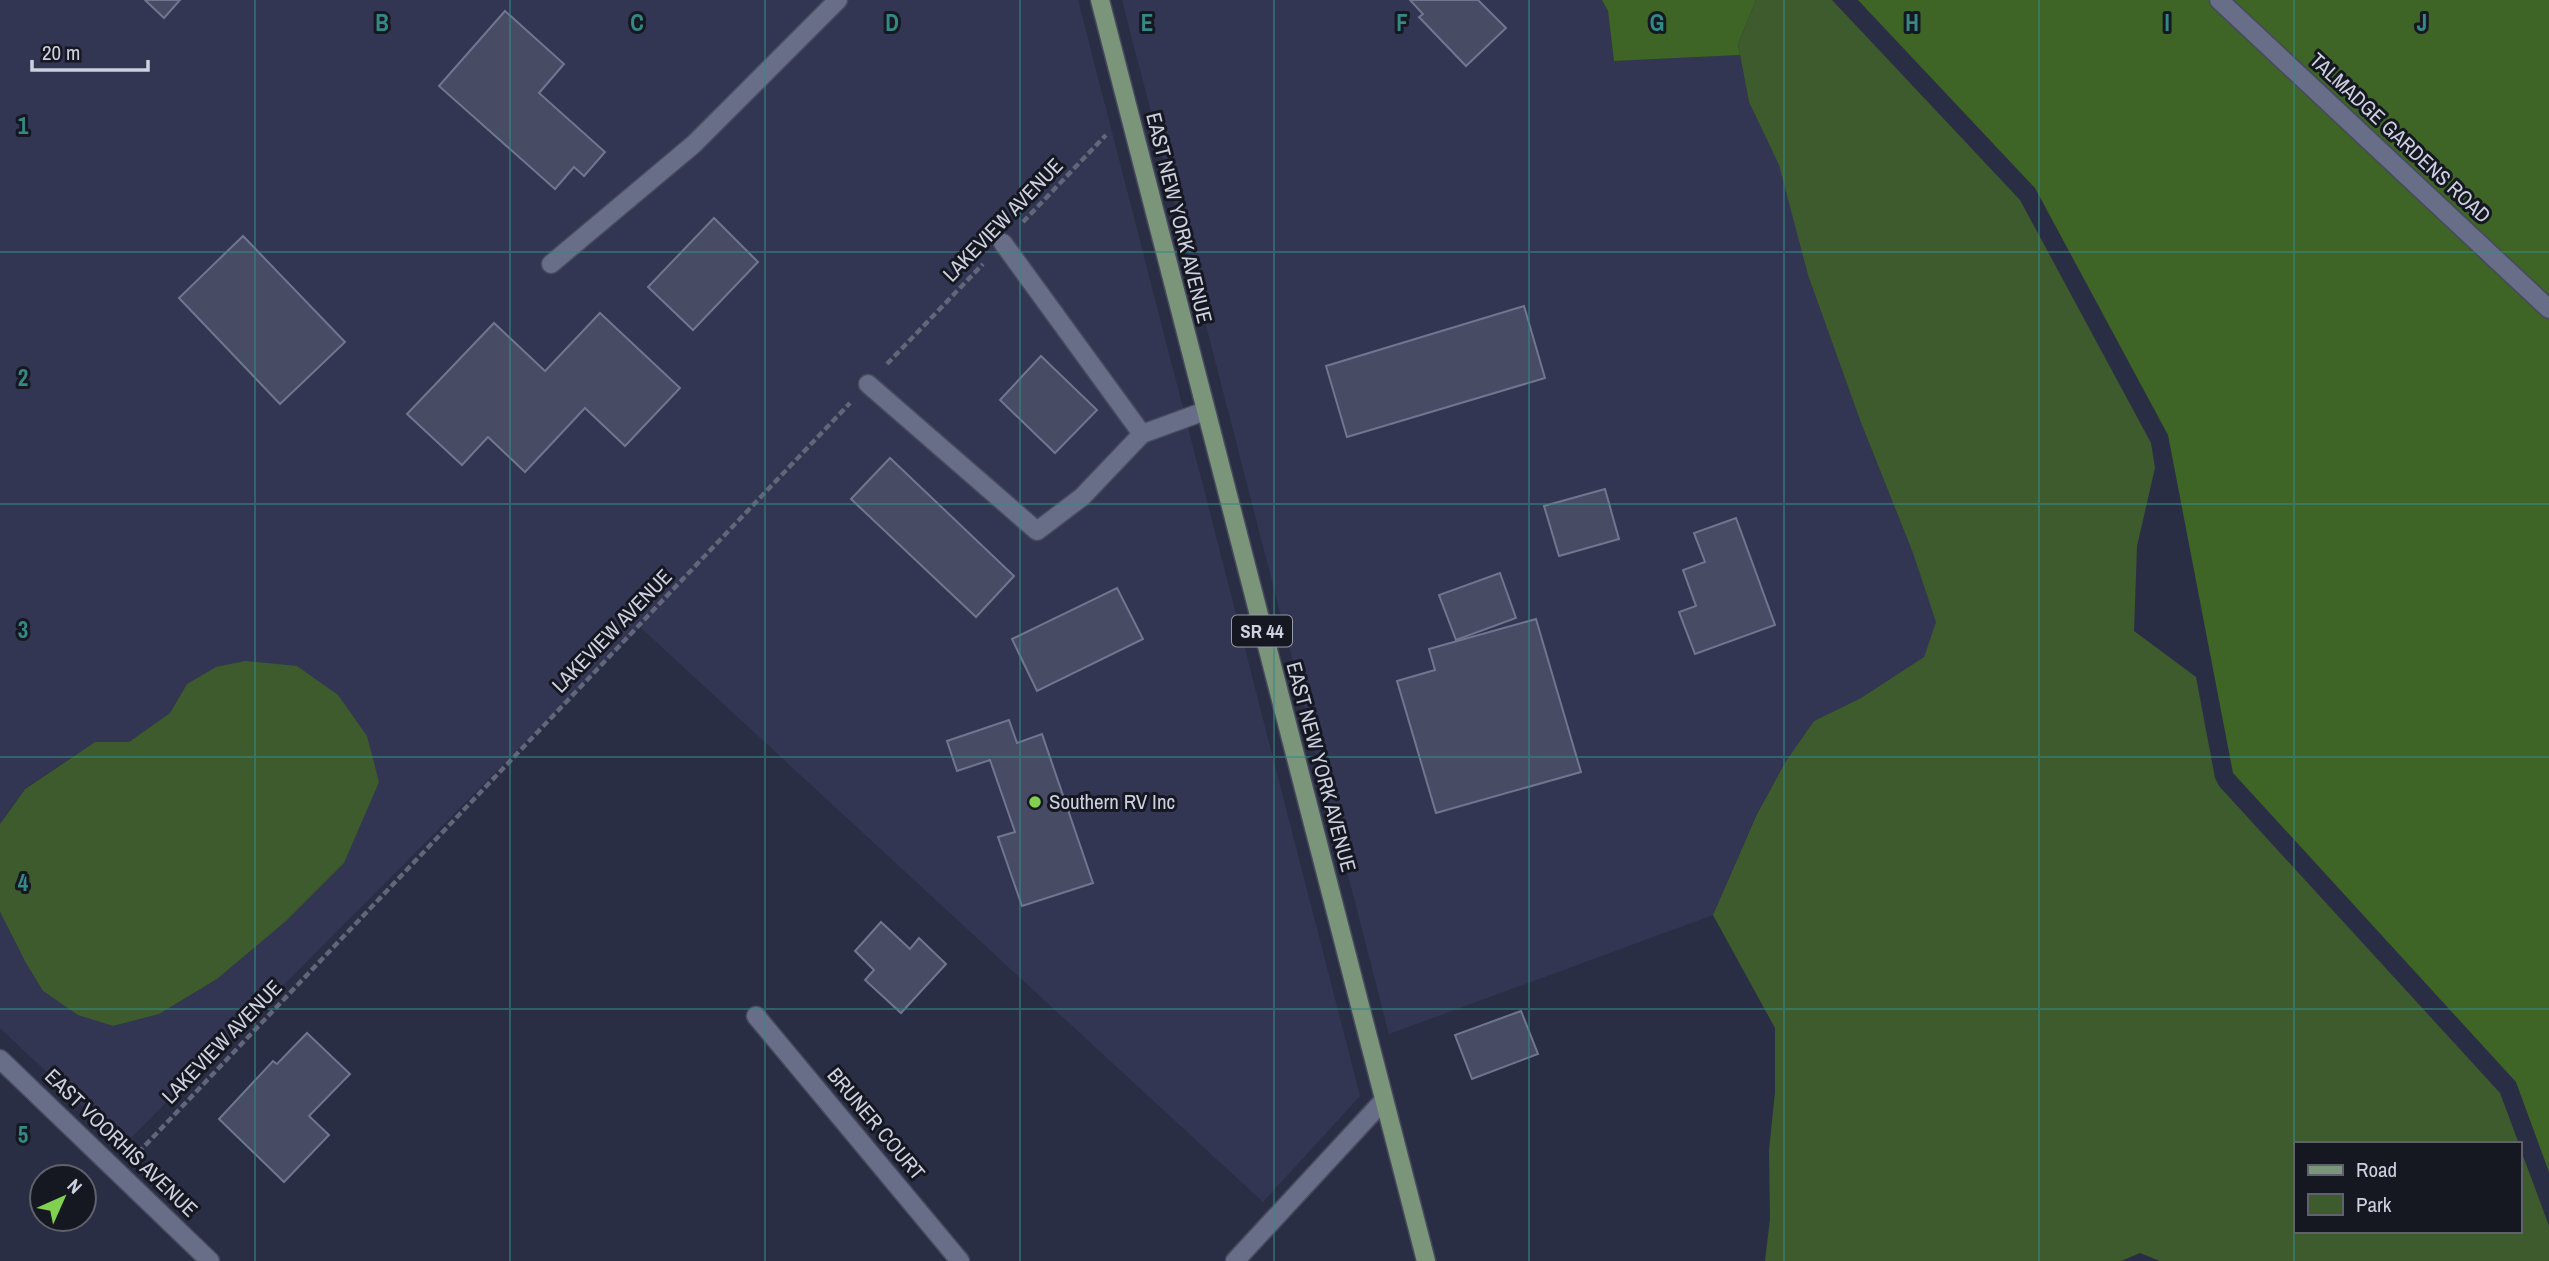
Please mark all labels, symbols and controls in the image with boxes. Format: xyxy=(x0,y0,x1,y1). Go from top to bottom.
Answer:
text: B xyxy=(375,7,389,38)
text: C xyxy=(630,7,644,38)
text: D xyxy=(885,7,899,38)
text: E xyxy=(1141,7,1153,38)
text: F xyxy=(1396,7,1408,38)
text: G xyxy=(1650,7,1664,38)
text: H xyxy=(1905,7,1919,38)
text: I xyxy=(2164,7,2170,38)
text: J xyxy=(2417,7,2427,38)
scale bar xyxy=(32,28,147,72)
text: 20 m xyxy=(42,38,80,67)
street label: TALMADGE GARDENS ROAD xyxy=(2303,46,2497,229)
street label: EAST NEW YORK AVENUE xyxy=(1139,109,1220,326)
text: 1 xyxy=(18,110,29,141)
street label: LAKEVIEW AVENUE xyxy=(936,152,1069,288)
text: 2 xyxy=(18,362,28,393)
street label: LAKEVIEW AVENUE xyxy=(545,563,678,699)
text: 3 xyxy=(18,614,28,645)
road number: SR 44 xyxy=(1232,616,1292,646)
street label: EAST NEW YORK AVENUE xyxy=(1279,659,1363,875)
place label: Southern RV Inc xyxy=(1049,787,1175,816)
marker: Southern RV Inc xyxy=(1027,794,1043,810)
text: 4 xyxy=(18,867,29,898)
street label: LAKEVIEW AVENUE xyxy=(155,974,288,1110)
street label: BRUNER COURT xyxy=(821,1061,932,1186)
street label: EAST VOORHIS AVENUE xyxy=(39,1063,203,1223)
text: 5 xyxy=(18,1119,28,1150)
legend xyxy=(2294,1142,2521,1233)
text: Road xyxy=(2356,1155,2397,1184)
north arrow xyxy=(28,1163,98,1233)
text: Park xyxy=(2356,1190,2392,1219)

